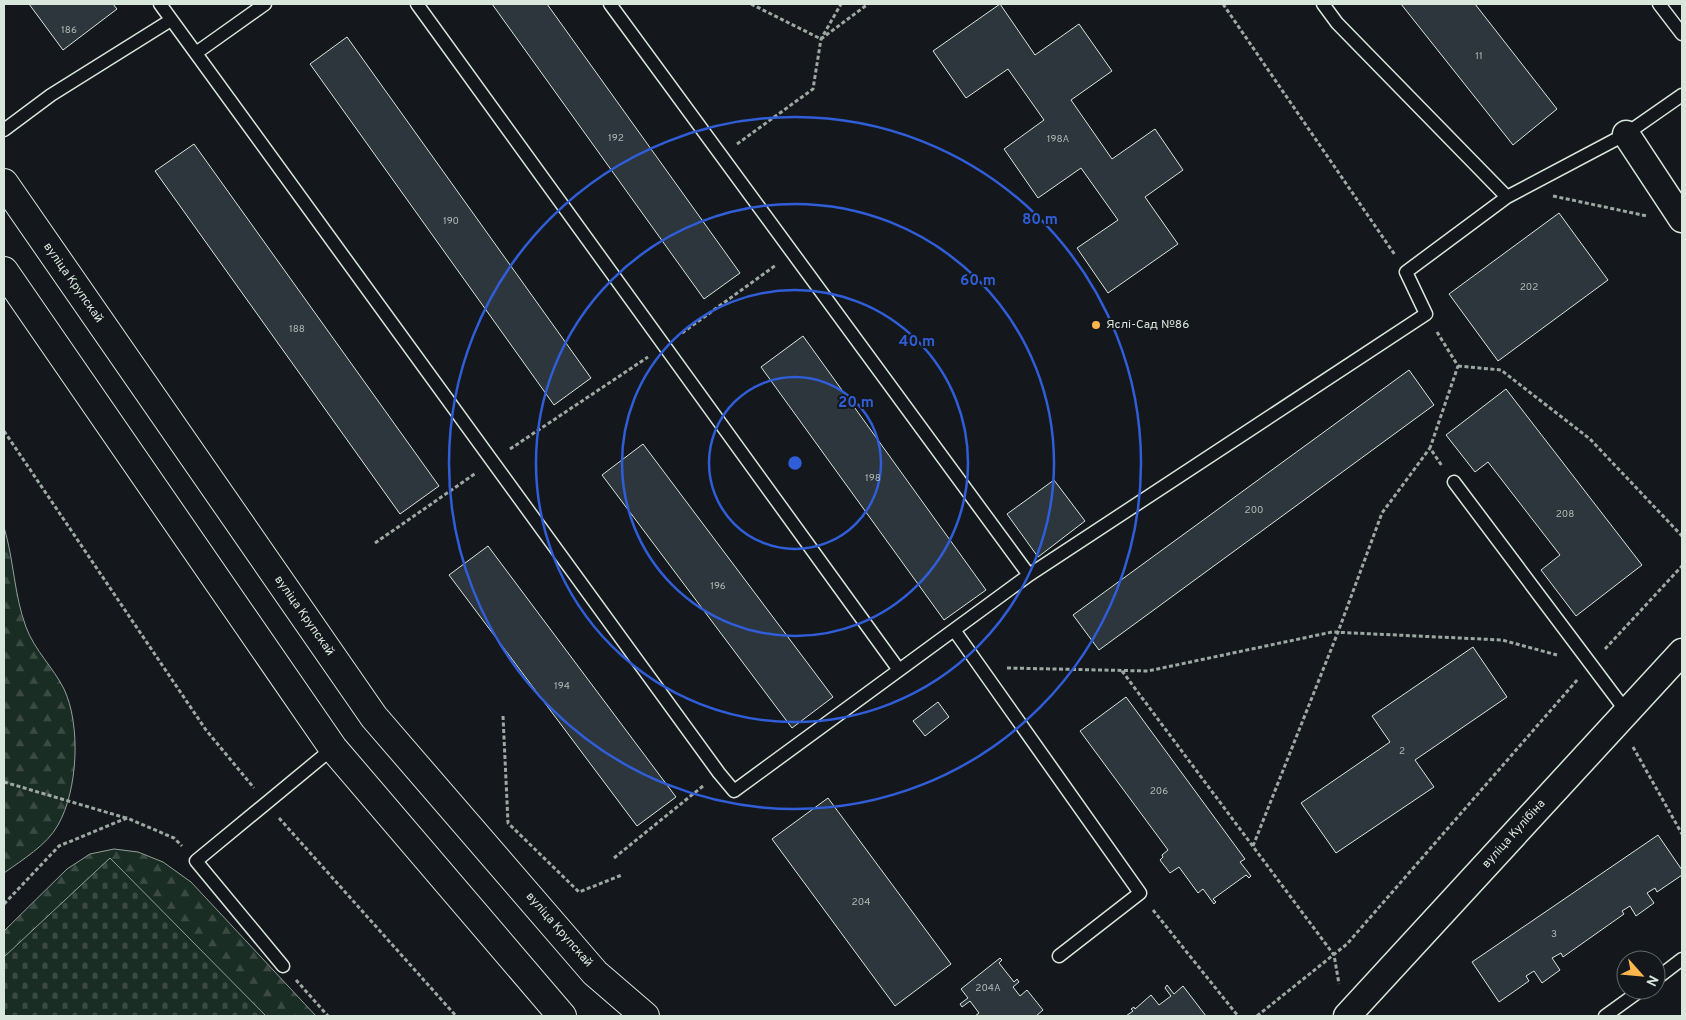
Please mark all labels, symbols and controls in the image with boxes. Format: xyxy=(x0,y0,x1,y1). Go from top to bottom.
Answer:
house number: 186 xyxy=(61,24,77,37)
house number: 11 xyxy=(1475,50,1483,63)
house number: 192 xyxy=(608,132,624,145)
house number: 198А xyxy=(1047,133,1069,146)
text: 80 m xyxy=(1022,211,1058,230)
house number: 190 xyxy=(443,215,459,228)
street label: вуліца Крупскай xyxy=(39,240,107,326)
text: 60 m xyxy=(960,272,996,291)
house number: 202 xyxy=(1520,281,1538,294)
place label: Яслі-Сад №86 xyxy=(1106,317,1189,333)
marker: Яслі-Сад №86 xyxy=(1090,319,1102,331)
house number: 188 xyxy=(289,323,305,336)
text: 40 m xyxy=(899,333,935,352)
text: 20 m xyxy=(838,394,874,413)
centre of rings xyxy=(786,454,804,472)
house number: 198 xyxy=(865,472,881,485)
house number: 200 xyxy=(1245,504,1263,517)
house number: 208 xyxy=(1556,508,1574,521)
street label: вуліца Крупскай xyxy=(270,573,338,659)
house number: 196 xyxy=(710,580,726,593)
house number: 194 xyxy=(554,680,570,693)
house number: 2 xyxy=(1399,745,1405,758)
house number: 206 xyxy=(1150,785,1168,798)
street label: вуліца Кулібіна xyxy=(1479,796,1549,872)
street label: вуліца Крупскай xyxy=(522,889,596,971)
house number: 204 xyxy=(852,896,870,909)
house number: 3 xyxy=(1551,928,1557,941)
north arrow xyxy=(1616,950,1666,1000)
text: N xyxy=(1641,972,1661,989)
house number: 204А xyxy=(975,982,1001,995)

